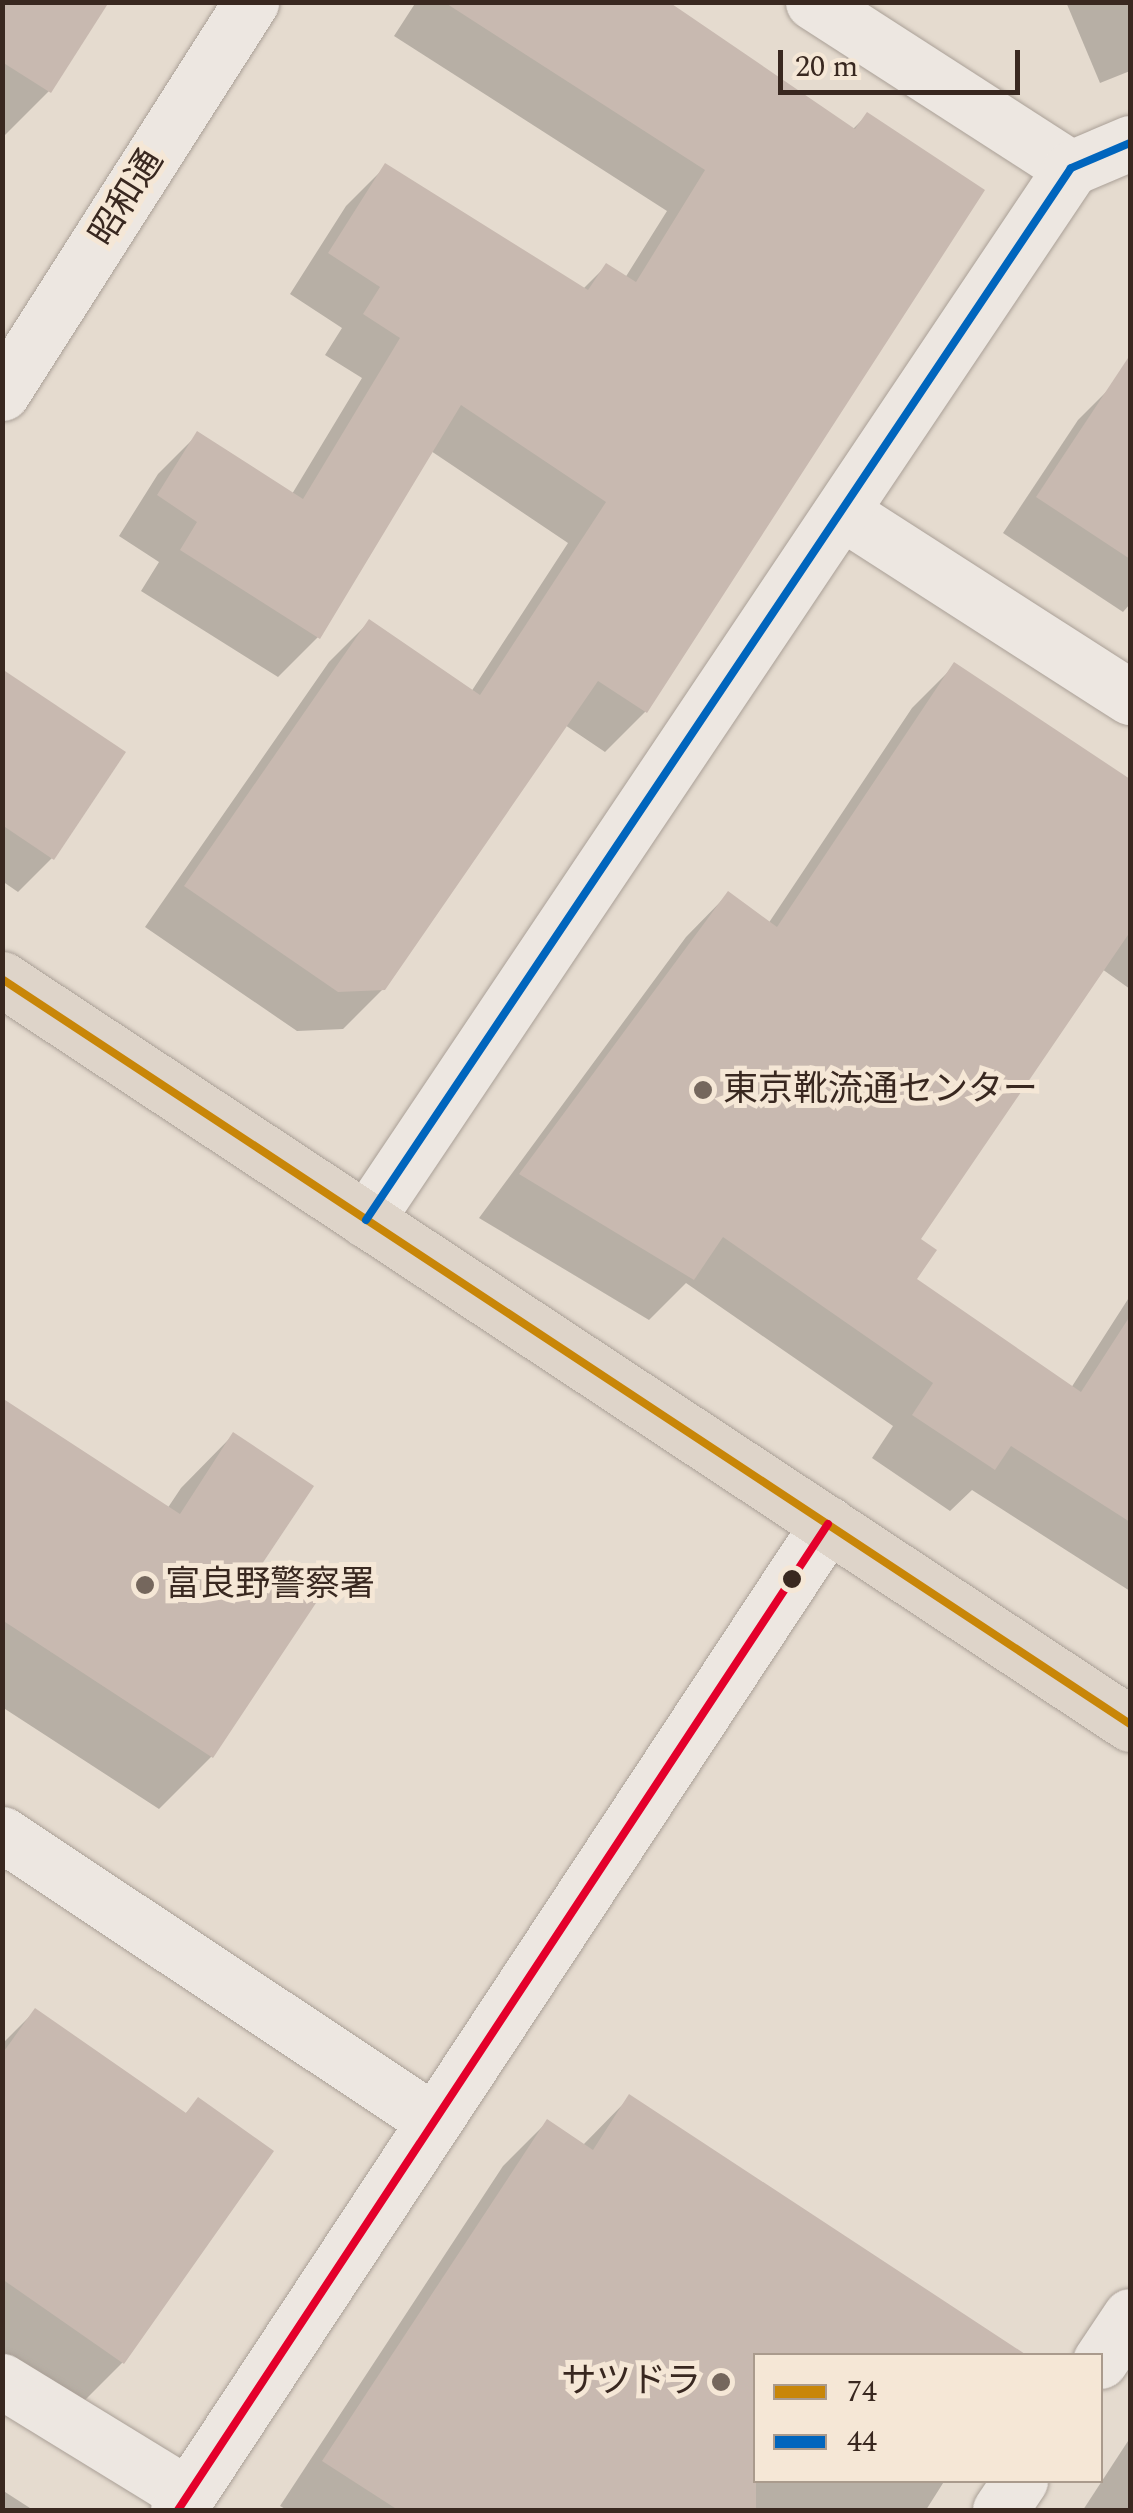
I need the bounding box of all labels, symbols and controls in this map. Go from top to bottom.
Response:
scale bar [783,30,1026,92]
text: 20 m [795,44,858,90]
street label: 昭和通 [81,142,173,254]
place label: 東京靴流通センター [723,1069,1038,1111]
marker: 東京靴流通センター [692,1079,714,1101]
place label: 富良野警察署 [165,1564,375,1606]
unlabelled marker [782,1569,802,1589]
marker: 富良野警察署 [134,1574,156,1596]
legend [753,2353,1103,2483]
place label: サツドラ [561,2361,701,2403]
text: 74 [847,2369,877,2415]
marker: サツドラ [710,2371,732,2393]
text: 44 [847,2419,877,2465]

